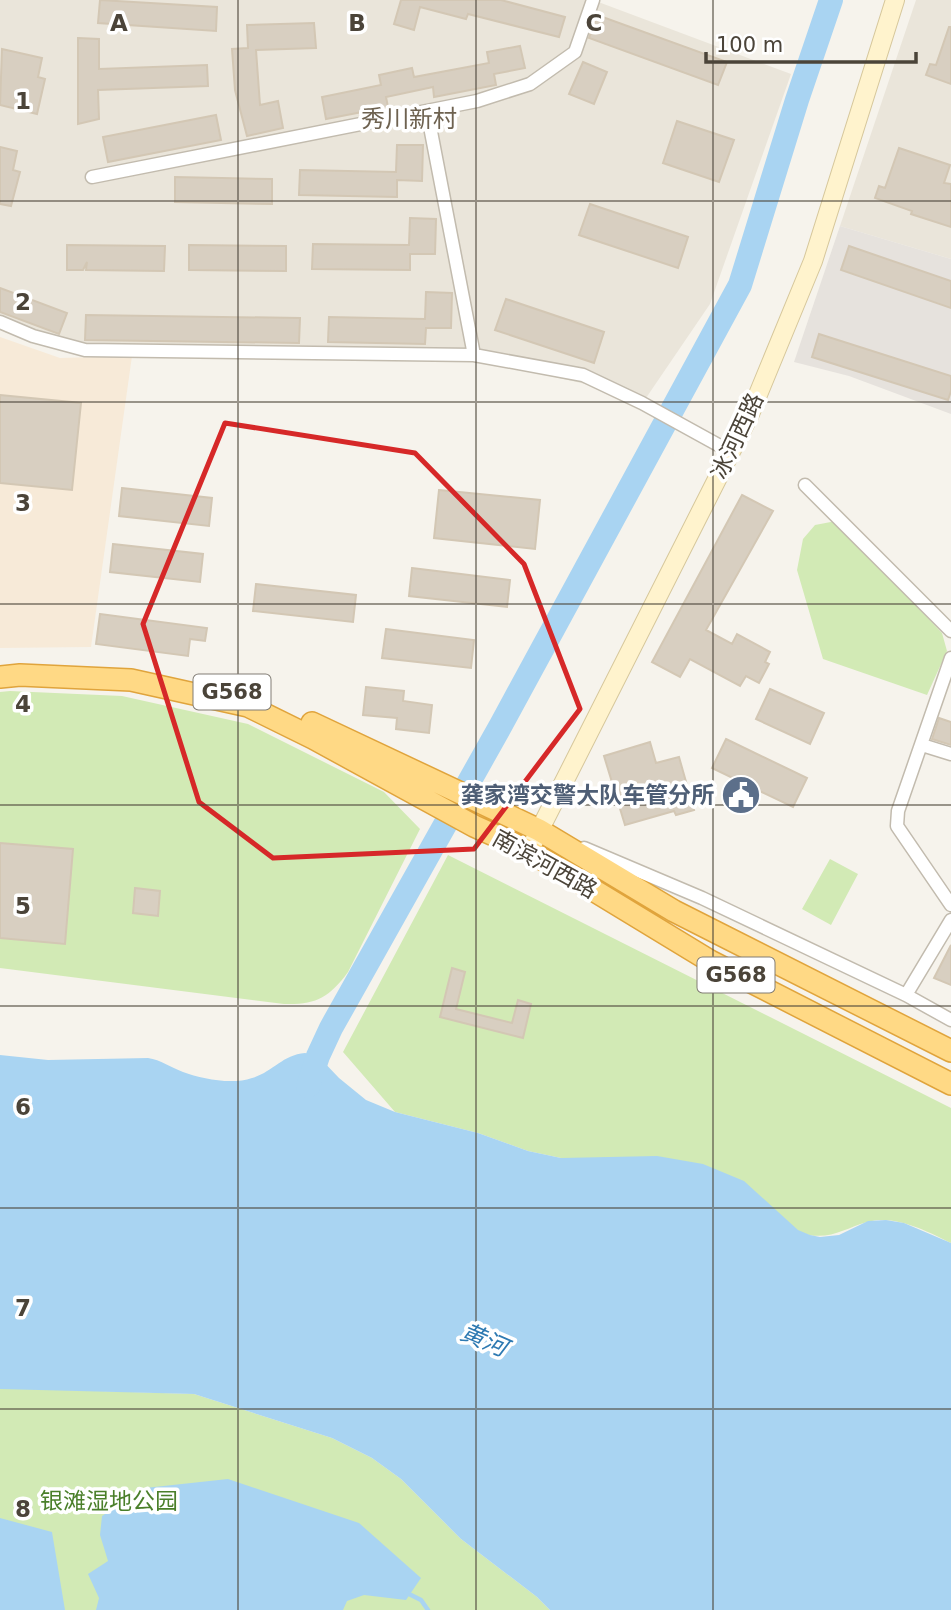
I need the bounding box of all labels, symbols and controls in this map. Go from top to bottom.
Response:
text: A [110,10,128,36]
text: B [348,10,366,36]
text: C [586,10,602,36]
scale bar [706,21,916,65]
text: 100 m [716,33,783,57]
text: 1 [15,88,31,114]
district label: 秀川新村 [361,105,457,133]
text: 2 [15,289,31,315]
street label: 冰河西路 [706,389,768,483]
text: 3 [15,490,31,516]
road number: G568 [194,674,270,710]
text: 4 [15,691,31,717]
public building icon: 龚家湾交警大队车管分所 [720,774,762,816]
place label: 龚家湾交警大队车管分所 [461,782,714,808]
street label: 南滨河西路 [488,825,602,903]
text: 5 [15,893,31,919]
road number: G568 [698,958,774,992]
text: 6 [15,1094,31,1120]
text: 7 [15,1295,31,1321]
water label: 黄河 [456,1318,515,1364]
park label: 银滩湿地公园 [40,1488,178,1514]
text: 8 [15,1496,31,1522]

